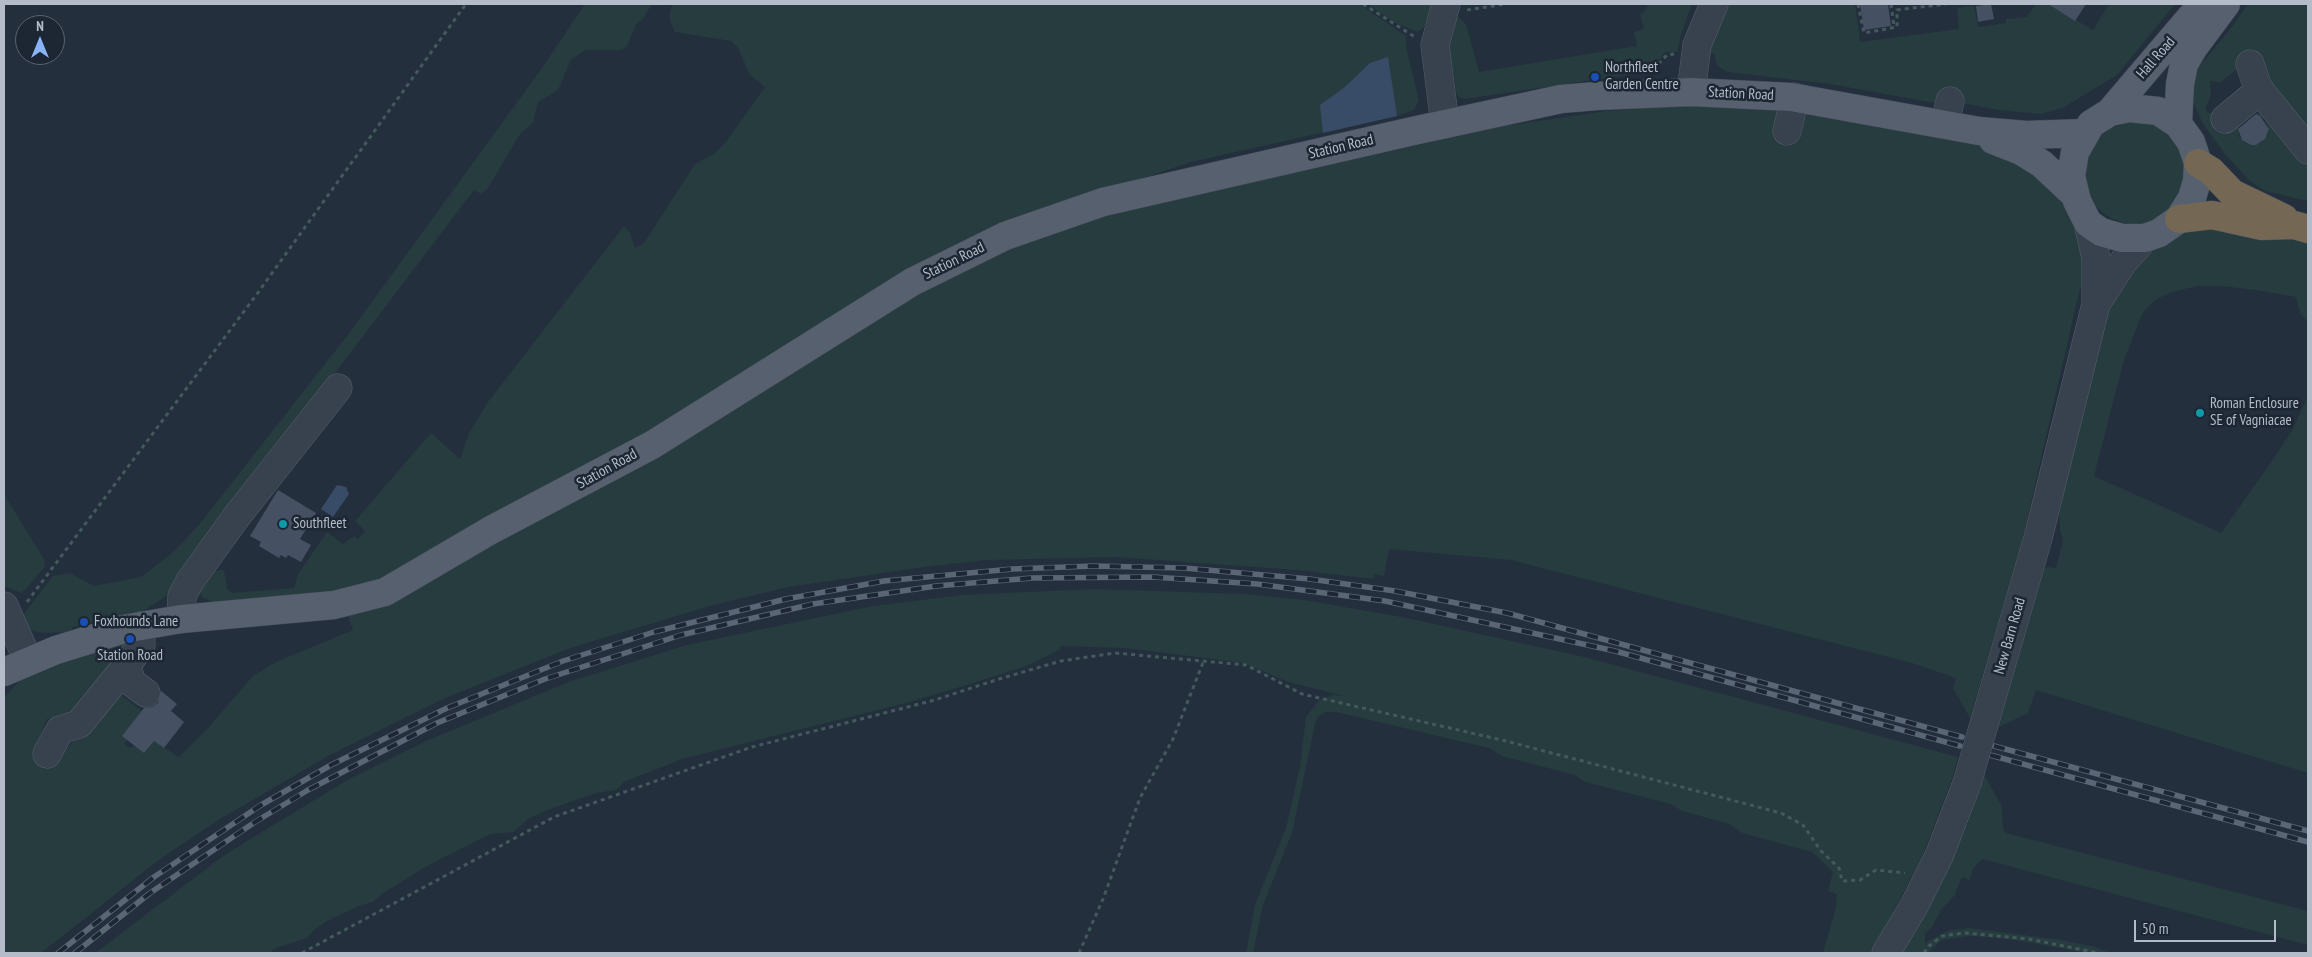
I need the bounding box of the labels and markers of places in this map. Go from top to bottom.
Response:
place label: Northfleet Garden Centre [1605,59,1679,94]
marker: Northfleet Garden Centre [1589,71,1601,83]
place label: Roman Enclosure SE of Vagniacae [2210,395,2299,430]
marker: Roman Enclosure SE of Vagniacae [2194,407,2206,419]
place label: Southfleet [293,515,347,533]
marker: Southfleet [277,518,289,530]
place label: Foxhounds Lane [94,613,178,631]
marker: Foxhounds Lane [78,616,90,628]
marker: Station Road [124,633,136,645]
place label: Station Road [97,647,163,665]

